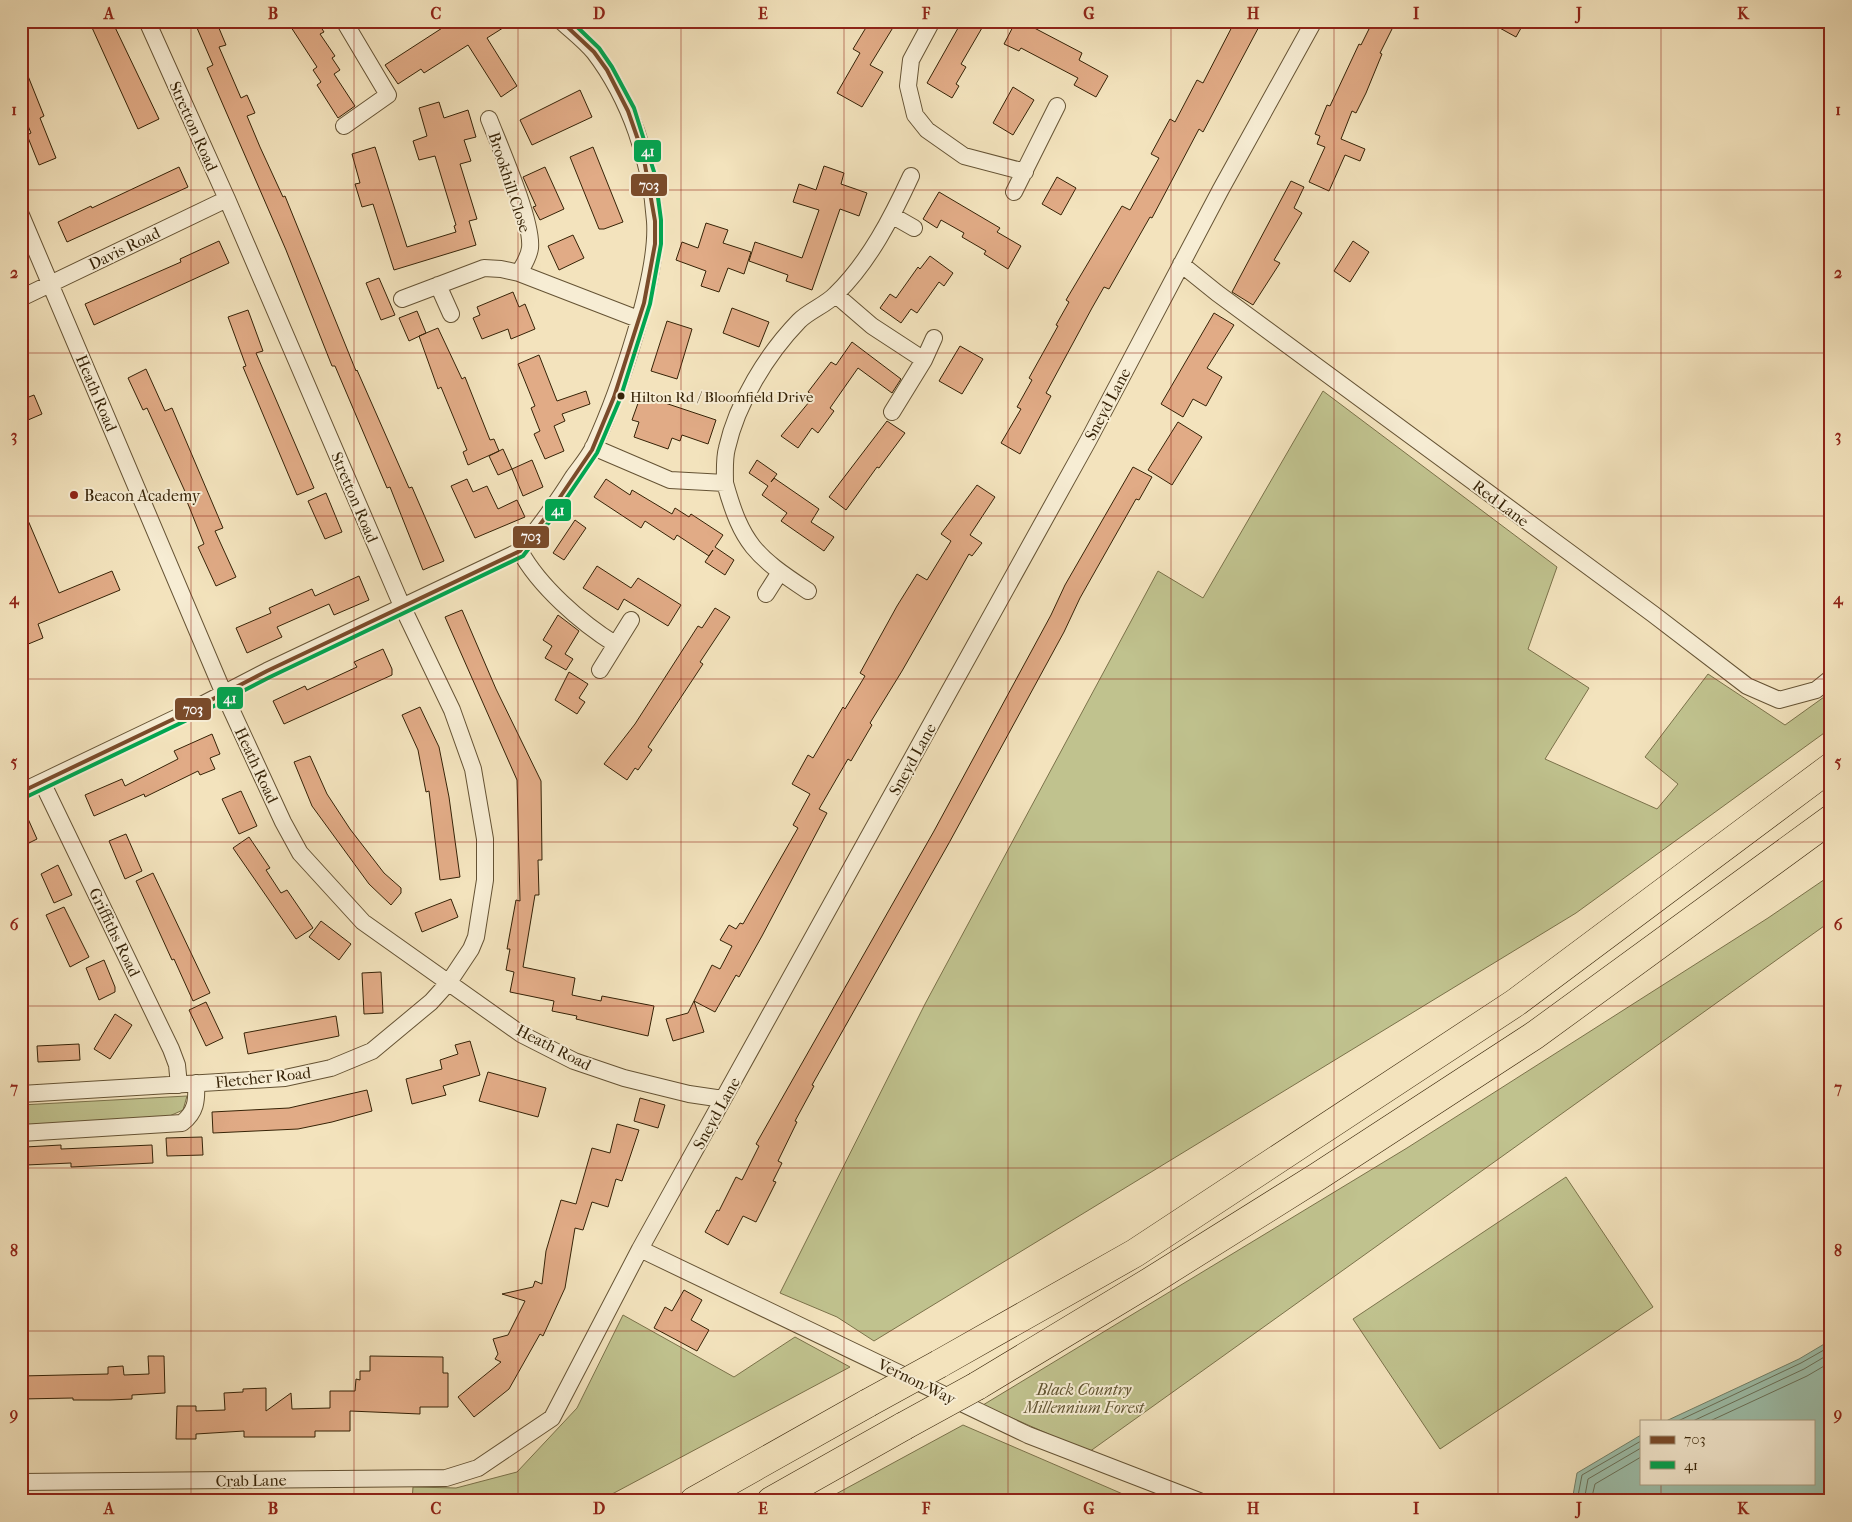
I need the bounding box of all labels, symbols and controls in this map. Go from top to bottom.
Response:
text: A [103,4,115,23]
text: B [268,4,278,23]
text: C [431,4,442,23]
text: D [593,4,605,23]
text: E [758,4,768,23]
text: F [921,4,931,23]
text: G [1083,4,1095,23]
text: H [1247,4,1260,23]
text: I [1413,4,1420,23]
text: J [1574,4,1582,24]
text: K [1737,4,1750,23]
street label: Stretton Road [165,78,222,174]
text: 1 [11,100,17,119]
text: 1 [1835,100,1841,119]
street label: Brookhill Close [484,130,535,235]
line badge: 41 [633,139,662,163]
text: 41 [640,143,655,160]
line badge: 703 [630,173,668,197]
text: 703 [638,177,659,194]
street label: Davis Road [85,223,163,274]
text: 2 [10,263,18,282]
text: 2 [1834,263,1842,282]
street label: Heath Road [72,352,121,435]
street label: Sneyd Lane [1080,365,1135,444]
place label: Hilton Rd / Bloomfield Drive [630,388,814,406]
marker: Hilton Rd / Bloomfield Drive [616,391,626,401]
text: 3 [11,426,17,446]
text: 3 [1835,426,1841,446]
street label: Stretton Road [327,449,382,546]
street label: Red Lane [1469,476,1533,531]
place label: Beacon Academy [84,486,201,505]
marker: Beacon Academy [68,489,80,501]
line badge: 41 [544,498,572,522]
text: 41 [550,502,565,519]
line badge: 703 [512,525,550,549]
text: 703 [520,528,541,545]
text: 4 [8,589,20,609]
text: 4 [1832,589,1844,609]
line badge: 41 [216,686,244,710]
text: 41 [222,690,237,707]
line badge: 703 [174,697,212,721]
text: 703 [182,701,203,718]
street label: Sneyd Lane [885,720,940,799]
street label: Heath Road [231,724,283,806]
text: 5 [11,752,18,771]
text: 5 [1835,752,1842,771]
street label: Griffiths Road [85,885,144,980]
text: 6 [10,915,19,934]
text: 6 [1834,915,1843,934]
street label: Heath Road [513,1020,595,1075]
street label: Fletcher Road [214,1063,312,1092]
street label: Sneyd Lane [689,1074,744,1153]
text: 7 [9,1078,18,1097]
text: 7 [1833,1078,1842,1097]
text: 8 [10,1241,18,1260]
text: 8 [1834,1241,1842,1260]
street label: Vernon Way [874,1354,959,1409]
park label: Black Country Millennium Forest [1023,1380,1145,1417]
text: 9 [9,1404,18,1424]
text: 9 [1833,1404,1842,1424]
legend [1640,1420,1814,1484]
text: 703 [1684,1430,1706,1448]
text: 41 [1684,1456,1698,1474]
street label: Crab Lane [215,1470,287,1491]
text: A [103,1499,115,1518]
text: B [268,1499,278,1518]
text: C [431,1499,442,1518]
text: D [593,1499,605,1518]
text: E [758,1499,768,1518]
text: F [921,1499,931,1518]
text: G [1083,1499,1095,1518]
text: H [1247,1499,1260,1518]
text: I [1413,1499,1420,1518]
text: J [1574,1499,1582,1519]
text: K [1737,1499,1750,1518]

